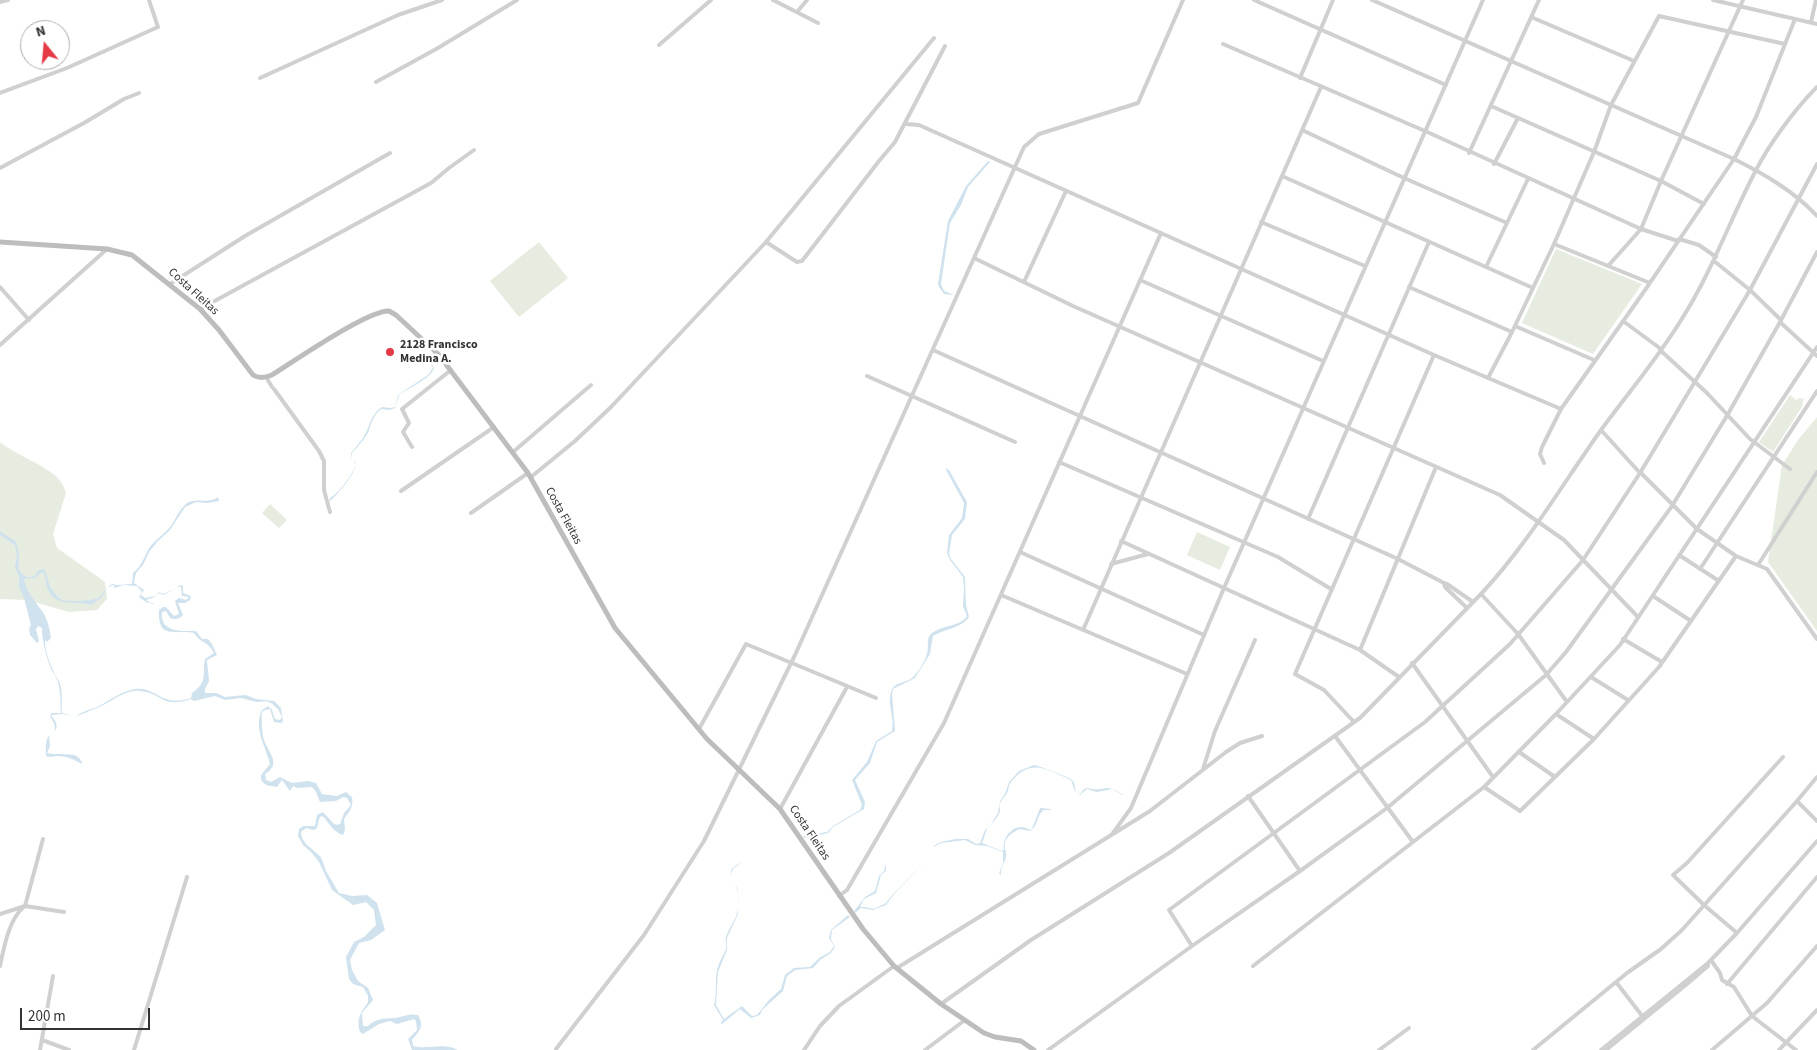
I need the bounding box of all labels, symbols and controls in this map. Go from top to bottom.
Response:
north arrow [20,20,70,70]
text: N [34,21,48,43]
street label: Costa Fleitas [165,266,221,318]
place label: 2128 Francisco Medina A. [400,338,478,366]
marker: 2128 Francisco Medina A. [384,346,396,358]
street label: Costa Fleitas [541,485,585,547]
street label: Costa Fleitas [785,803,833,863]
scale bar [22,998,152,1030]
text: 200 m [28,1006,66,1027]

